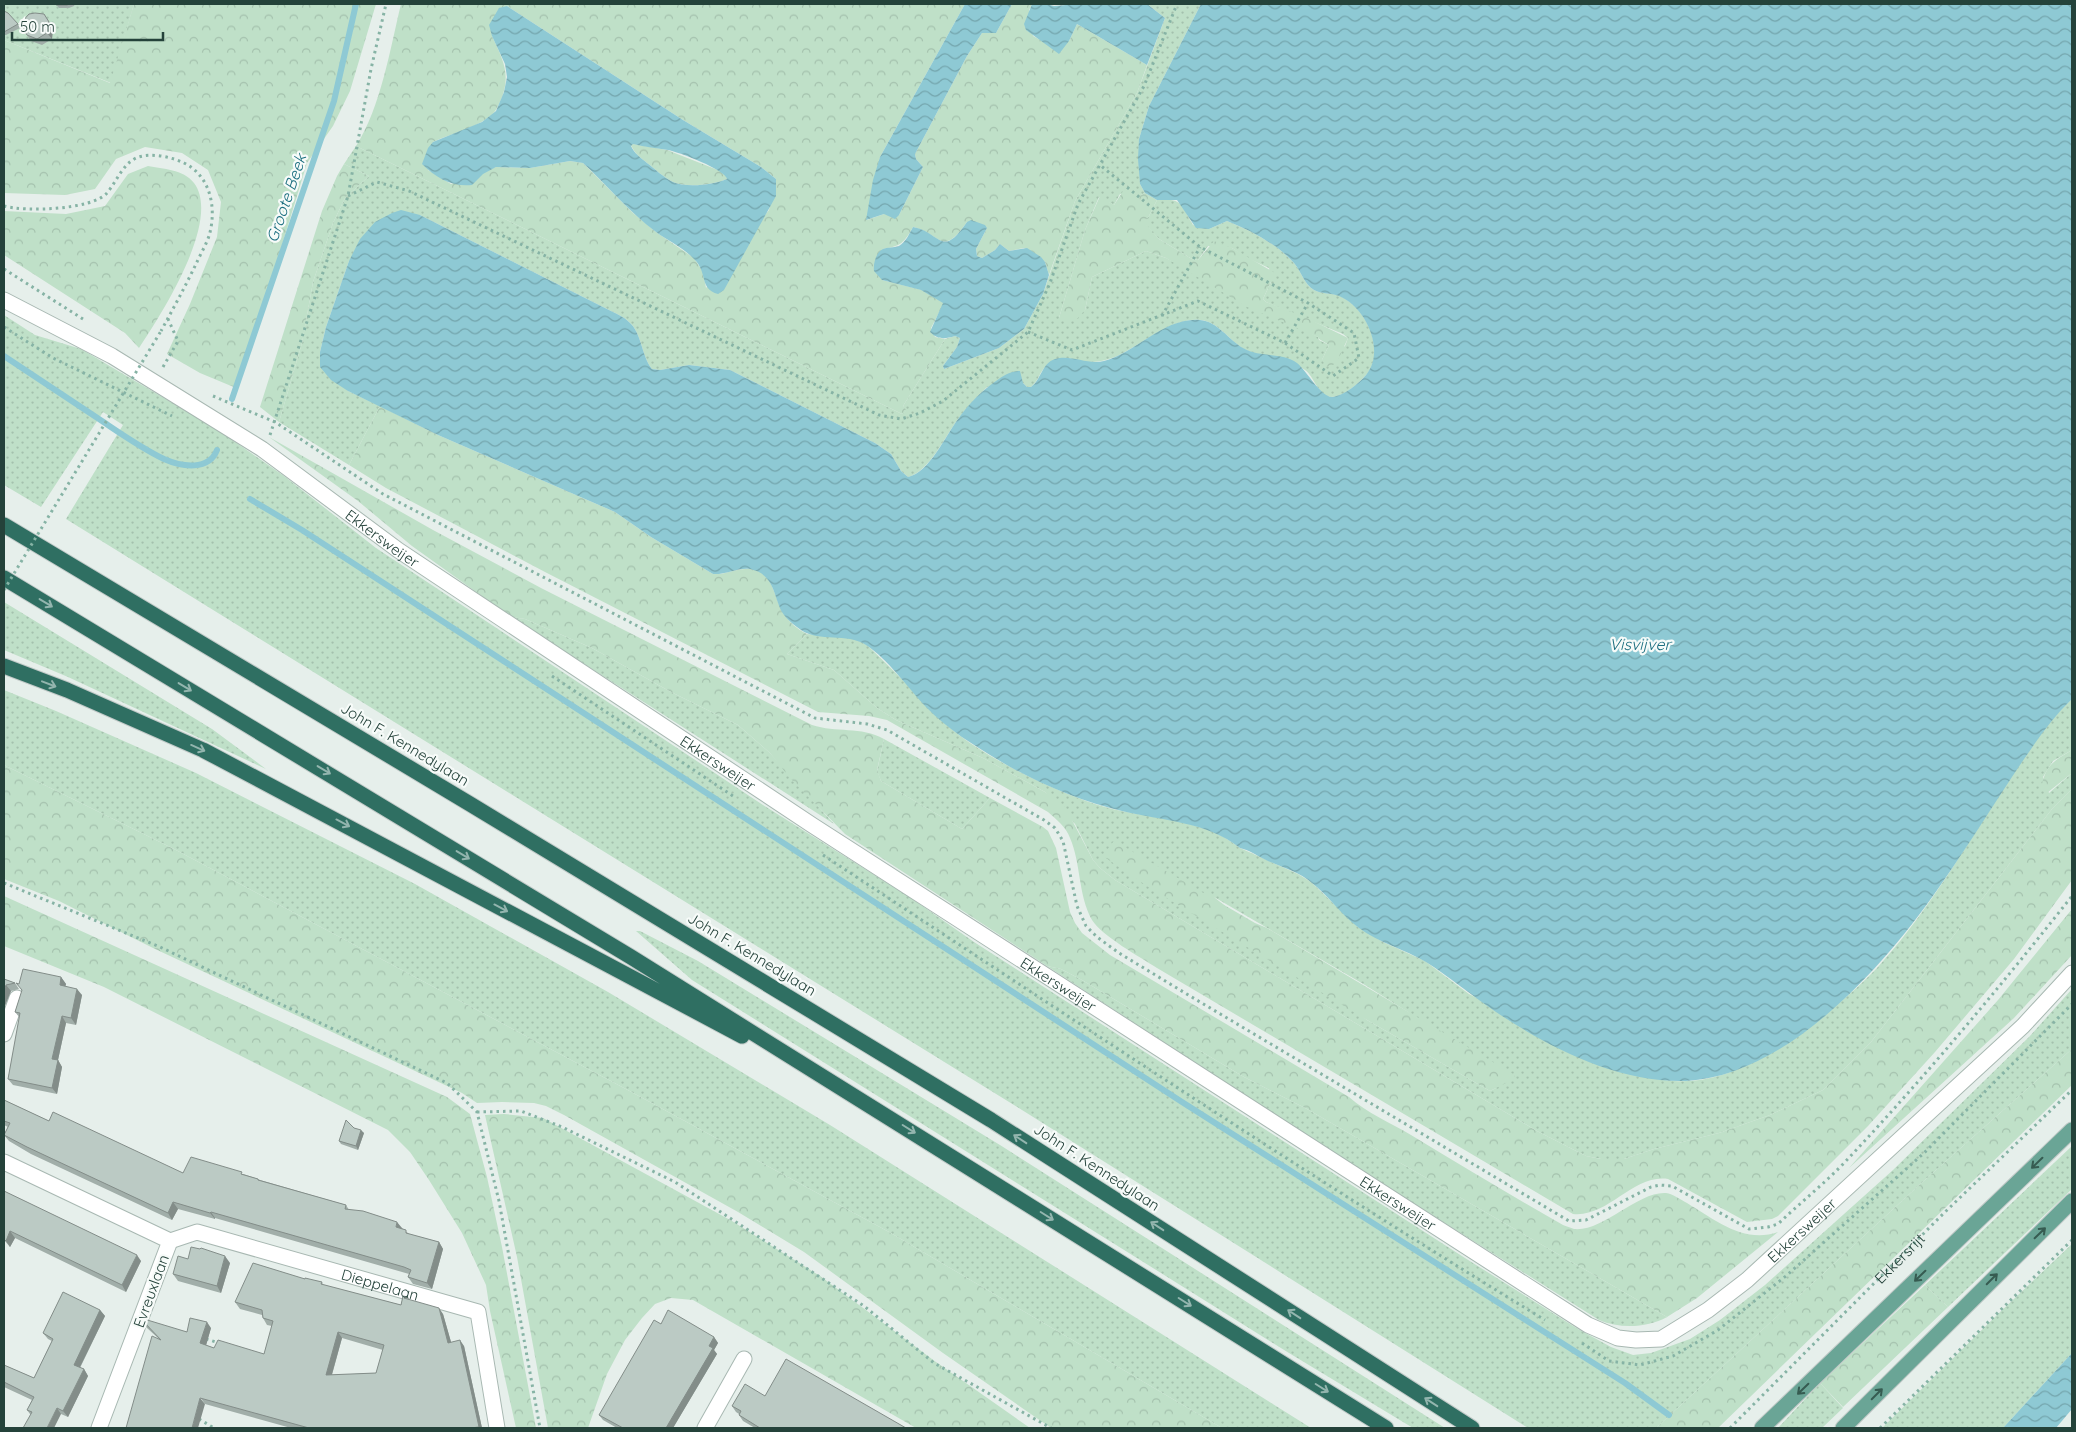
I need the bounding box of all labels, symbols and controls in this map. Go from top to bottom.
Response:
scale bar [12,10,164,42]
text: 50 m [20,17,55,36]
water label: Groote Beek [262,150,311,245]
street label: Ekkersweijer [342,505,423,571]
one-way arrow [38,599,52,609]
water label: Visvijver [1609,634,1673,654]
one-way arrow [42,680,57,689]
one-way arrow [177,682,191,692]
street label: John F. Kennedylaan [337,698,473,790]
street label: Ekkersweijer [677,731,760,795]
one-way arrow [191,744,206,754]
one-way arrow [317,766,331,776]
one-way arrow [335,818,350,828]
one-way arrow [456,850,470,860]
one-way arrow [494,903,509,913]
street label: John F. Kennedylaan [684,908,820,1000]
street label: Ekkersweijer [1017,952,1100,1016]
street label: John F. Kennedylaan [1030,1119,1164,1215]
one-way arrow [902,1125,916,1135]
one-way arrow [1014,1133,1028,1143]
one-way arrow [2031,1157,2043,1169]
street label: Ekkersweijer [1357,1171,1440,1234]
street label: Ekkersweijer [1763,1193,1840,1266]
one-way arrow [1040,1210,1054,1221]
one-way arrow [1150,1221,1164,1232]
one-way arrow [2033,1227,2045,1239]
street label: Ekkersrijt [1870,1229,1928,1287]
street label: Evreuxlaan [129,1252,173,1330]
street label: Dieppelaan [339,1264,421,1304]
one-way arrow [1914,1270,1926,1282]
one-way arrow [1986,1273,1998,1285]
one-way arrow [1177,1297,1191,1307]
one-way arrow [1287,1309,1301,1319]
one-way arrow [1797,1383,1809,1395]
one-way arrow [1315,1384,1329,1394]
one-way arrow [1871,1388,1884,1400]
one-way arrow [1424,1397,1438,1407]

